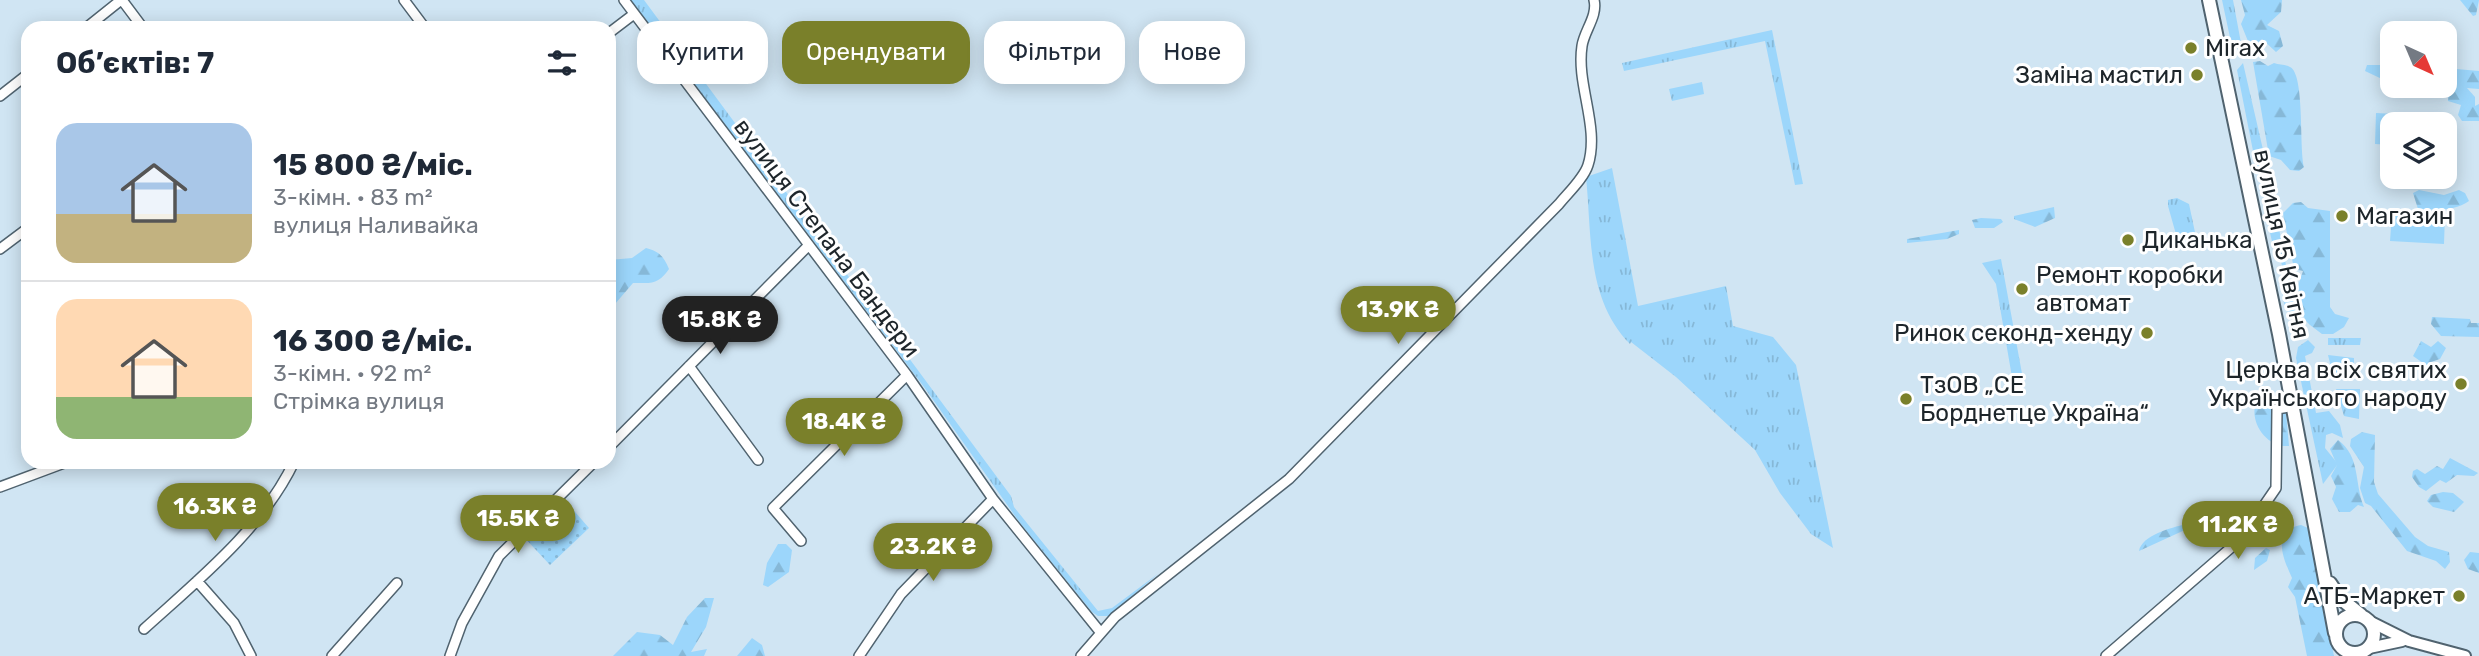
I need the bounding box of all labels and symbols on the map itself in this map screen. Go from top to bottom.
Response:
north arrow [2380,21,2457,98]
place label: Mirax [2205,34,2265,62]
marker: Mirax [2183,40,2199,56]
place label: Заміна мастил [2015,61,2183,89]
marker: Заміна мастил [2189,67,2205,83]
street label: вулиця Степана Бандери [728,113,926,363]
street label: вулиця 15 Квітня [2248,147,2316,341]
place label: Магазин [2356,202,2453,230]
marker: Магазин [2334,208,2350,224]
place label: Диканька [2142,226,2252,254]
marker: Диканька [2120,232,2136,248]
place label: Ремонт коробки автомат [2036,261,2223,317]
marker: Ремонт коробки автомат [2014,281,2030,297]
pin: 13.9K ₴ [1333,286,1463,346]
pin: 15.8K ₴ [655,296,785,356]
place label: Ринок секонд-хенду [1894,319,2133,347]
marker: Ринок секонд-хенду [2139,325,2155,341]
place label: Церква всіх святих Українського народу [2208,356,2447,412]
place label: ТзОВ „СЕ Борднетце Україна“ [1920,371,2149,427]
marker: Церква всіх святих Українського народу [2453,376,2469,392]
marker: ТзОВ „СЕ Борднетце Україна“ [1898,391,1914,407]
pin: 18.4K ₴ [779,398,909,458]
pin: 16.3K ₴ [150,484,280,543]
pin: 15.5K ₴ [453,496,583,555]
pin: 11.2K ₴ [2173,502,2303,561]
pin: 23.2K ₴ [868,524,998,583]
place label: АТБ-Маркет [2304,582,2445,610]
marker: АТБ-Маркет [2451,588,2467,604]

